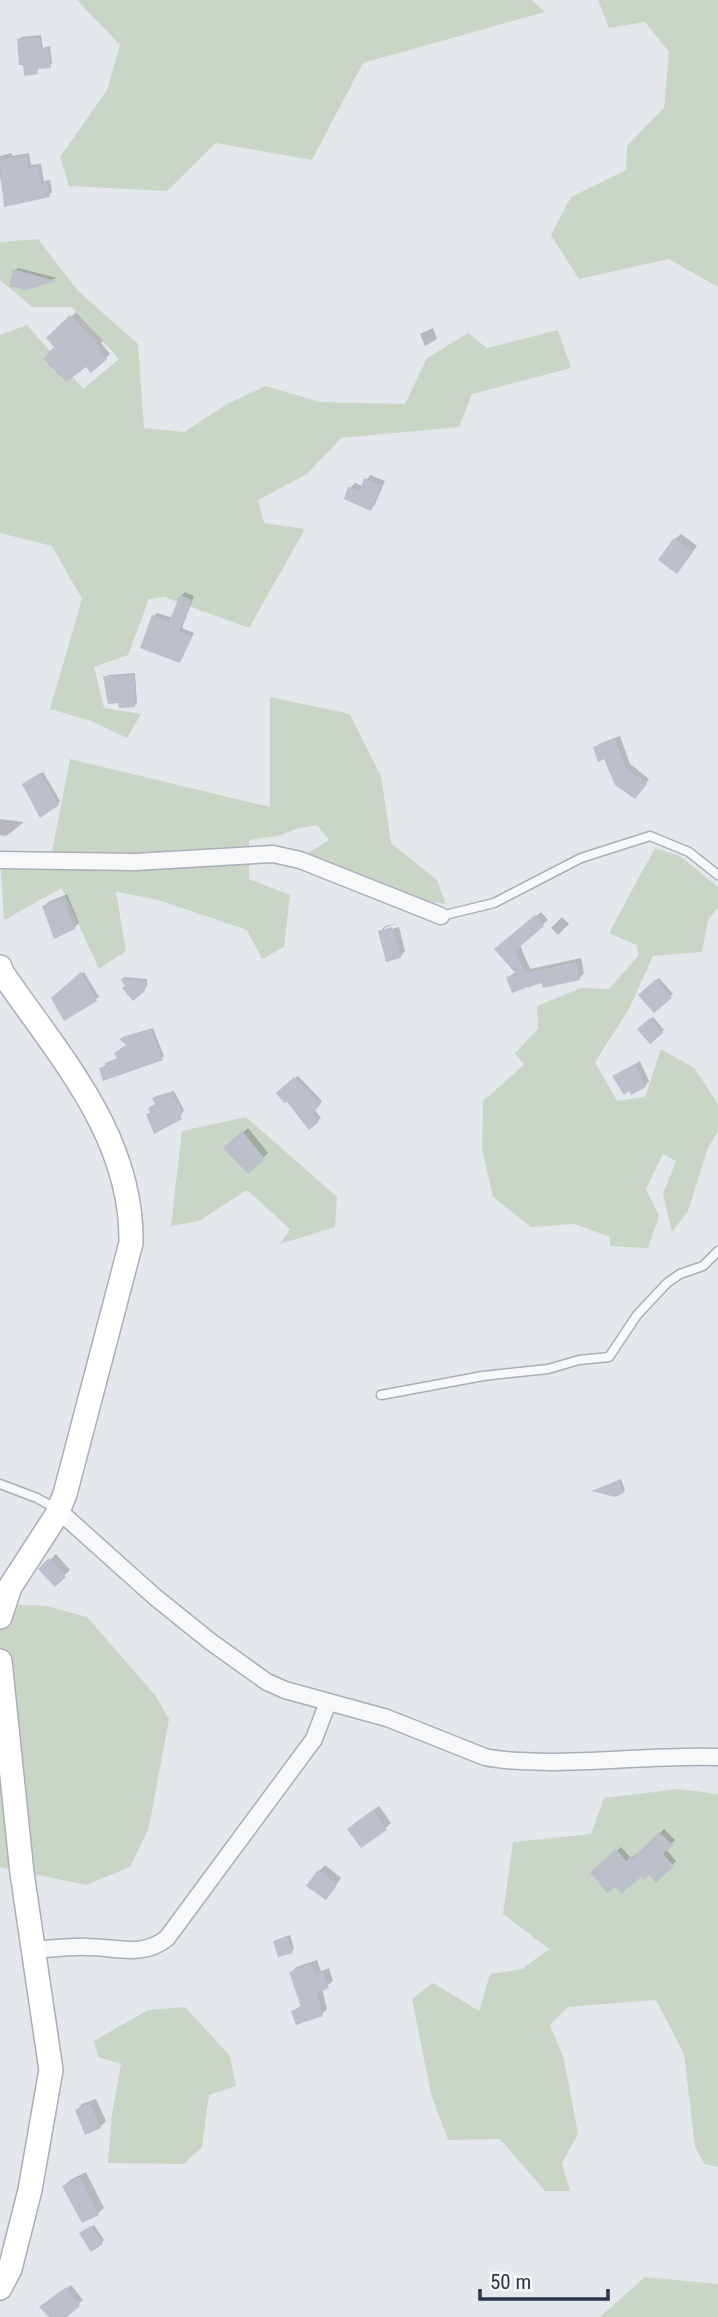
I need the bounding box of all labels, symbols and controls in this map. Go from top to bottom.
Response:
scale bar [480,2258,608,2302]
text: 50 m [490,2270,531,2294]

